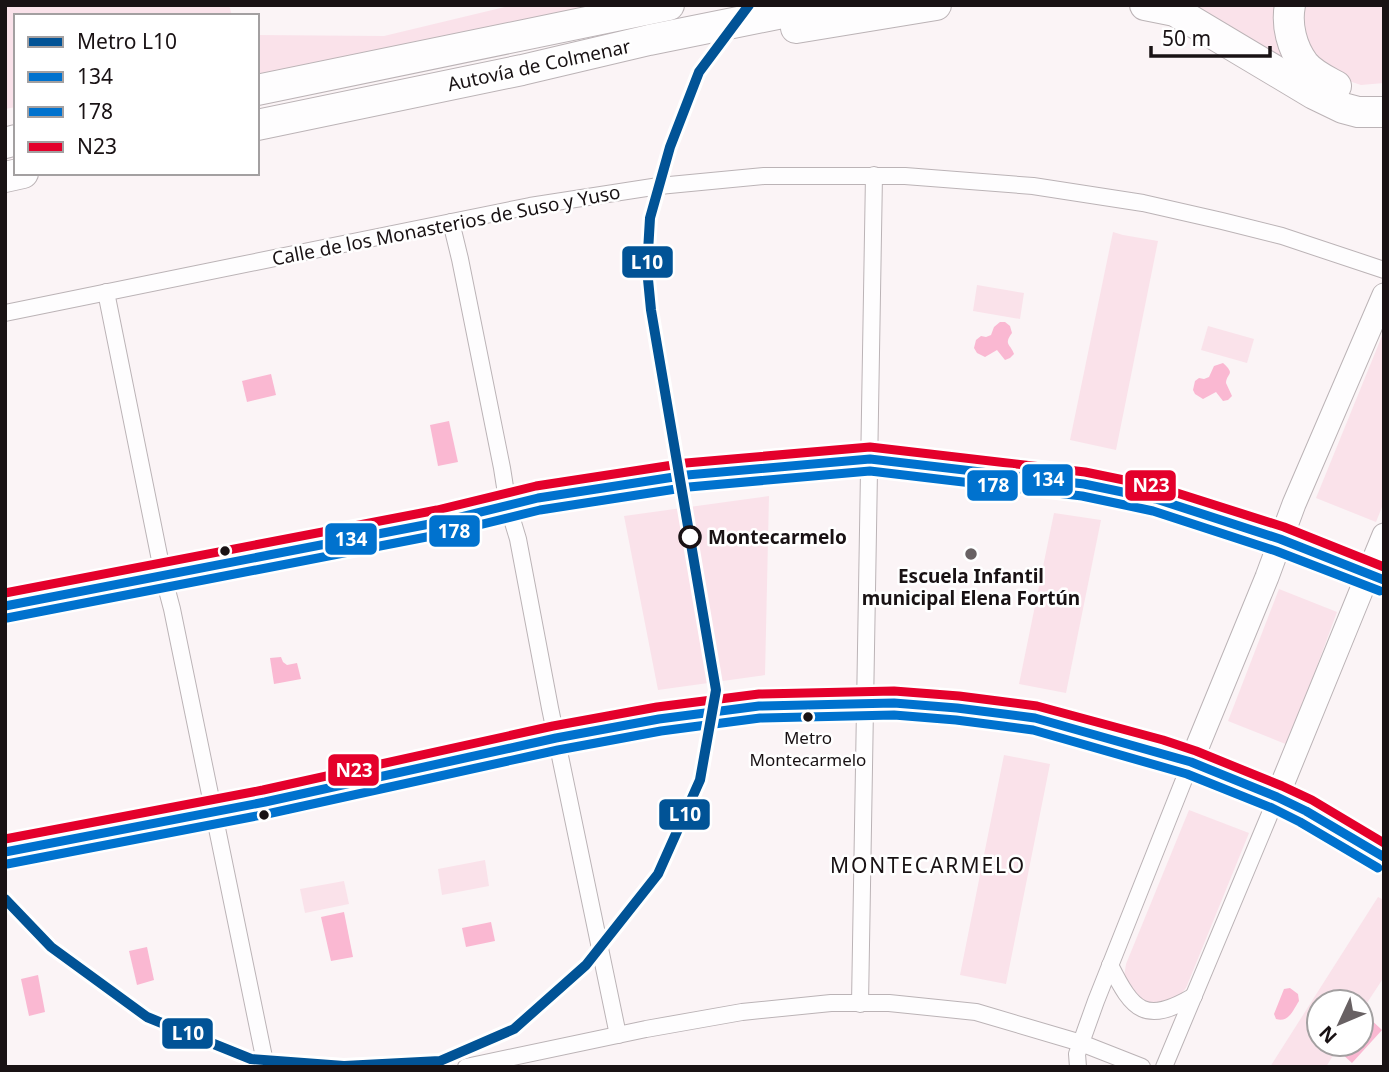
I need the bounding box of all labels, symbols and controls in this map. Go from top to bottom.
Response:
legend [14,14,259,175]
scale bar [1151,14,1270,58]
text: 50 m [1162,24,1211,52]
text: Metro L10 [77,27,177,55]
street label: Autovía de Colmenar [445,33,633,97]
text: 134 [77,62,113,90]
text: 178 [77,97,113,125]
text: N23 [77,132,117,160]
street label: Calle de los Monasterios de Suso y Yuso [270,178,622,272]
line badge: L10 [621,245,674,279]
text: L10 [631,249,663,275]
line badge: 134 [1021,463,1074,497]
text: 134 [1032,466,1064,492]
line badge: 178 [966,469,1019,502]
line badge: N23 [1124,469,1177,502]
text: 178 [977,472,1009,498]
text: N23 [1132,472,1170,498]
line badge: 178 [428,514,481,548]
text: 178 [438,518,470,544]
line badge: 134 [324,522,378,556]
place label: Montecarmelo [708,524,847,550]
text: 134 [335,526,367,552]
marker: Montecarmelo [679,526,701,548]
unlabelled marker [218,544,232,558]
marker: Escuela Infantil municipal Elena Fortún [963,546,979,562]
place label: Escuela Infantil municipal Elena Fortún [862,563,1080,611]
marker: Metro Montecarmelo [801,710,815,724]
place label: Metro Montecarmelo [750,726,866,771]
line badge: N23 [327,753,380,787]
text: N23 [335,757,373,783]
line badge: L10 [658,798,711,831]
text: L10 [669,801,701,827]
unlabelled marker [257,808,271,822]
district label: MONTECARMELO [830,851,1026,879]
north arrow [1305,988,1375,1058]
line badge: L10 [161,1017,214,1050]
text: L10 [172,1020,204,1046]
text: N [1313,1020,1342,1049]

